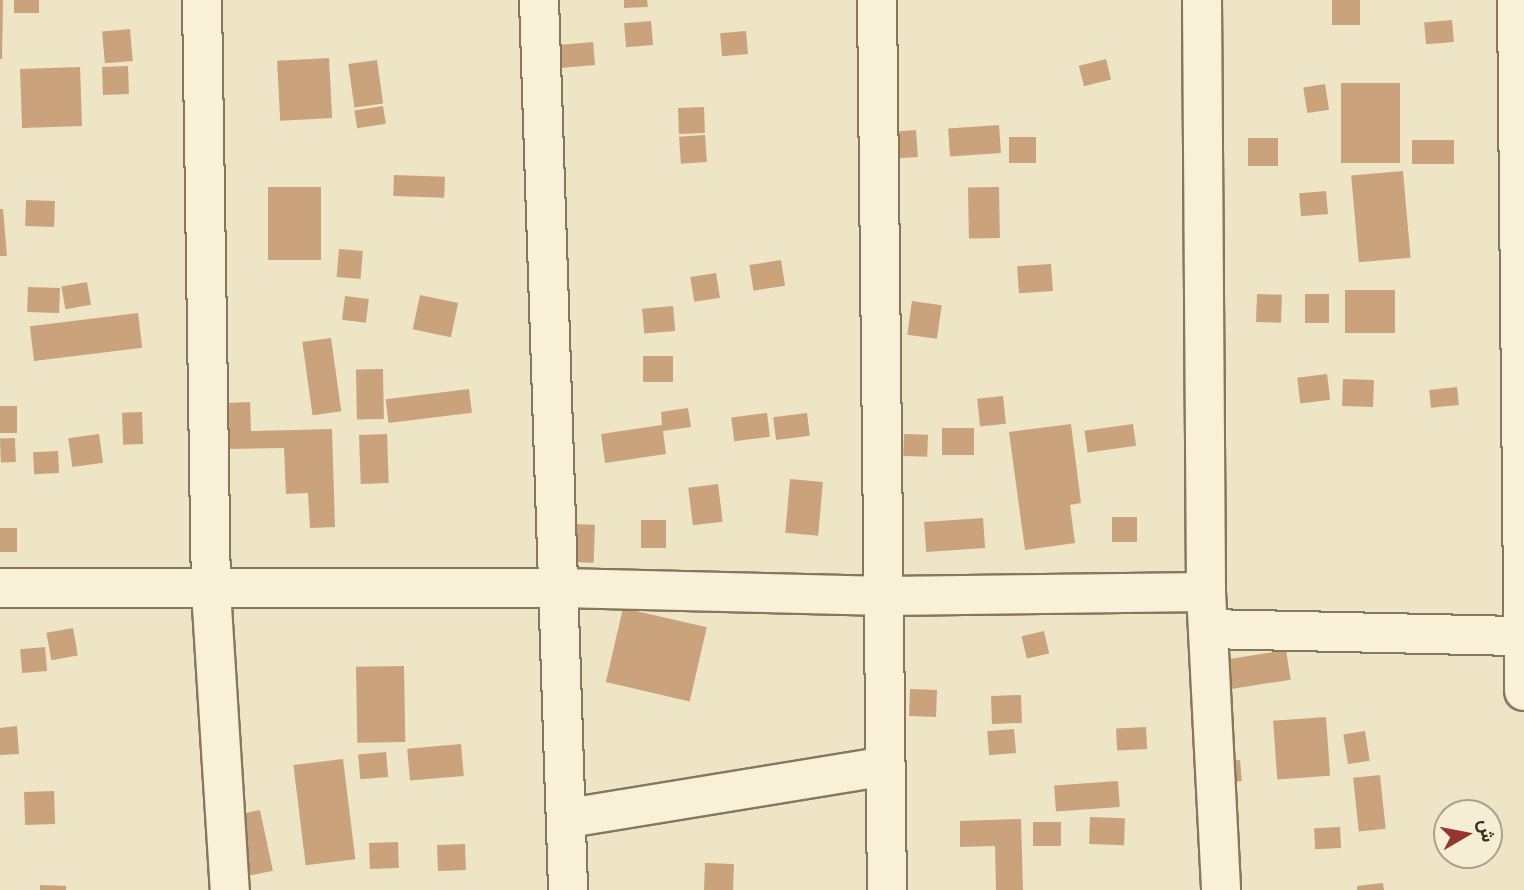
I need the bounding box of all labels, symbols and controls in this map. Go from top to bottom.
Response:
north arrow [1433,799,1503,869]
text: ش [1474,817,1501,844]

